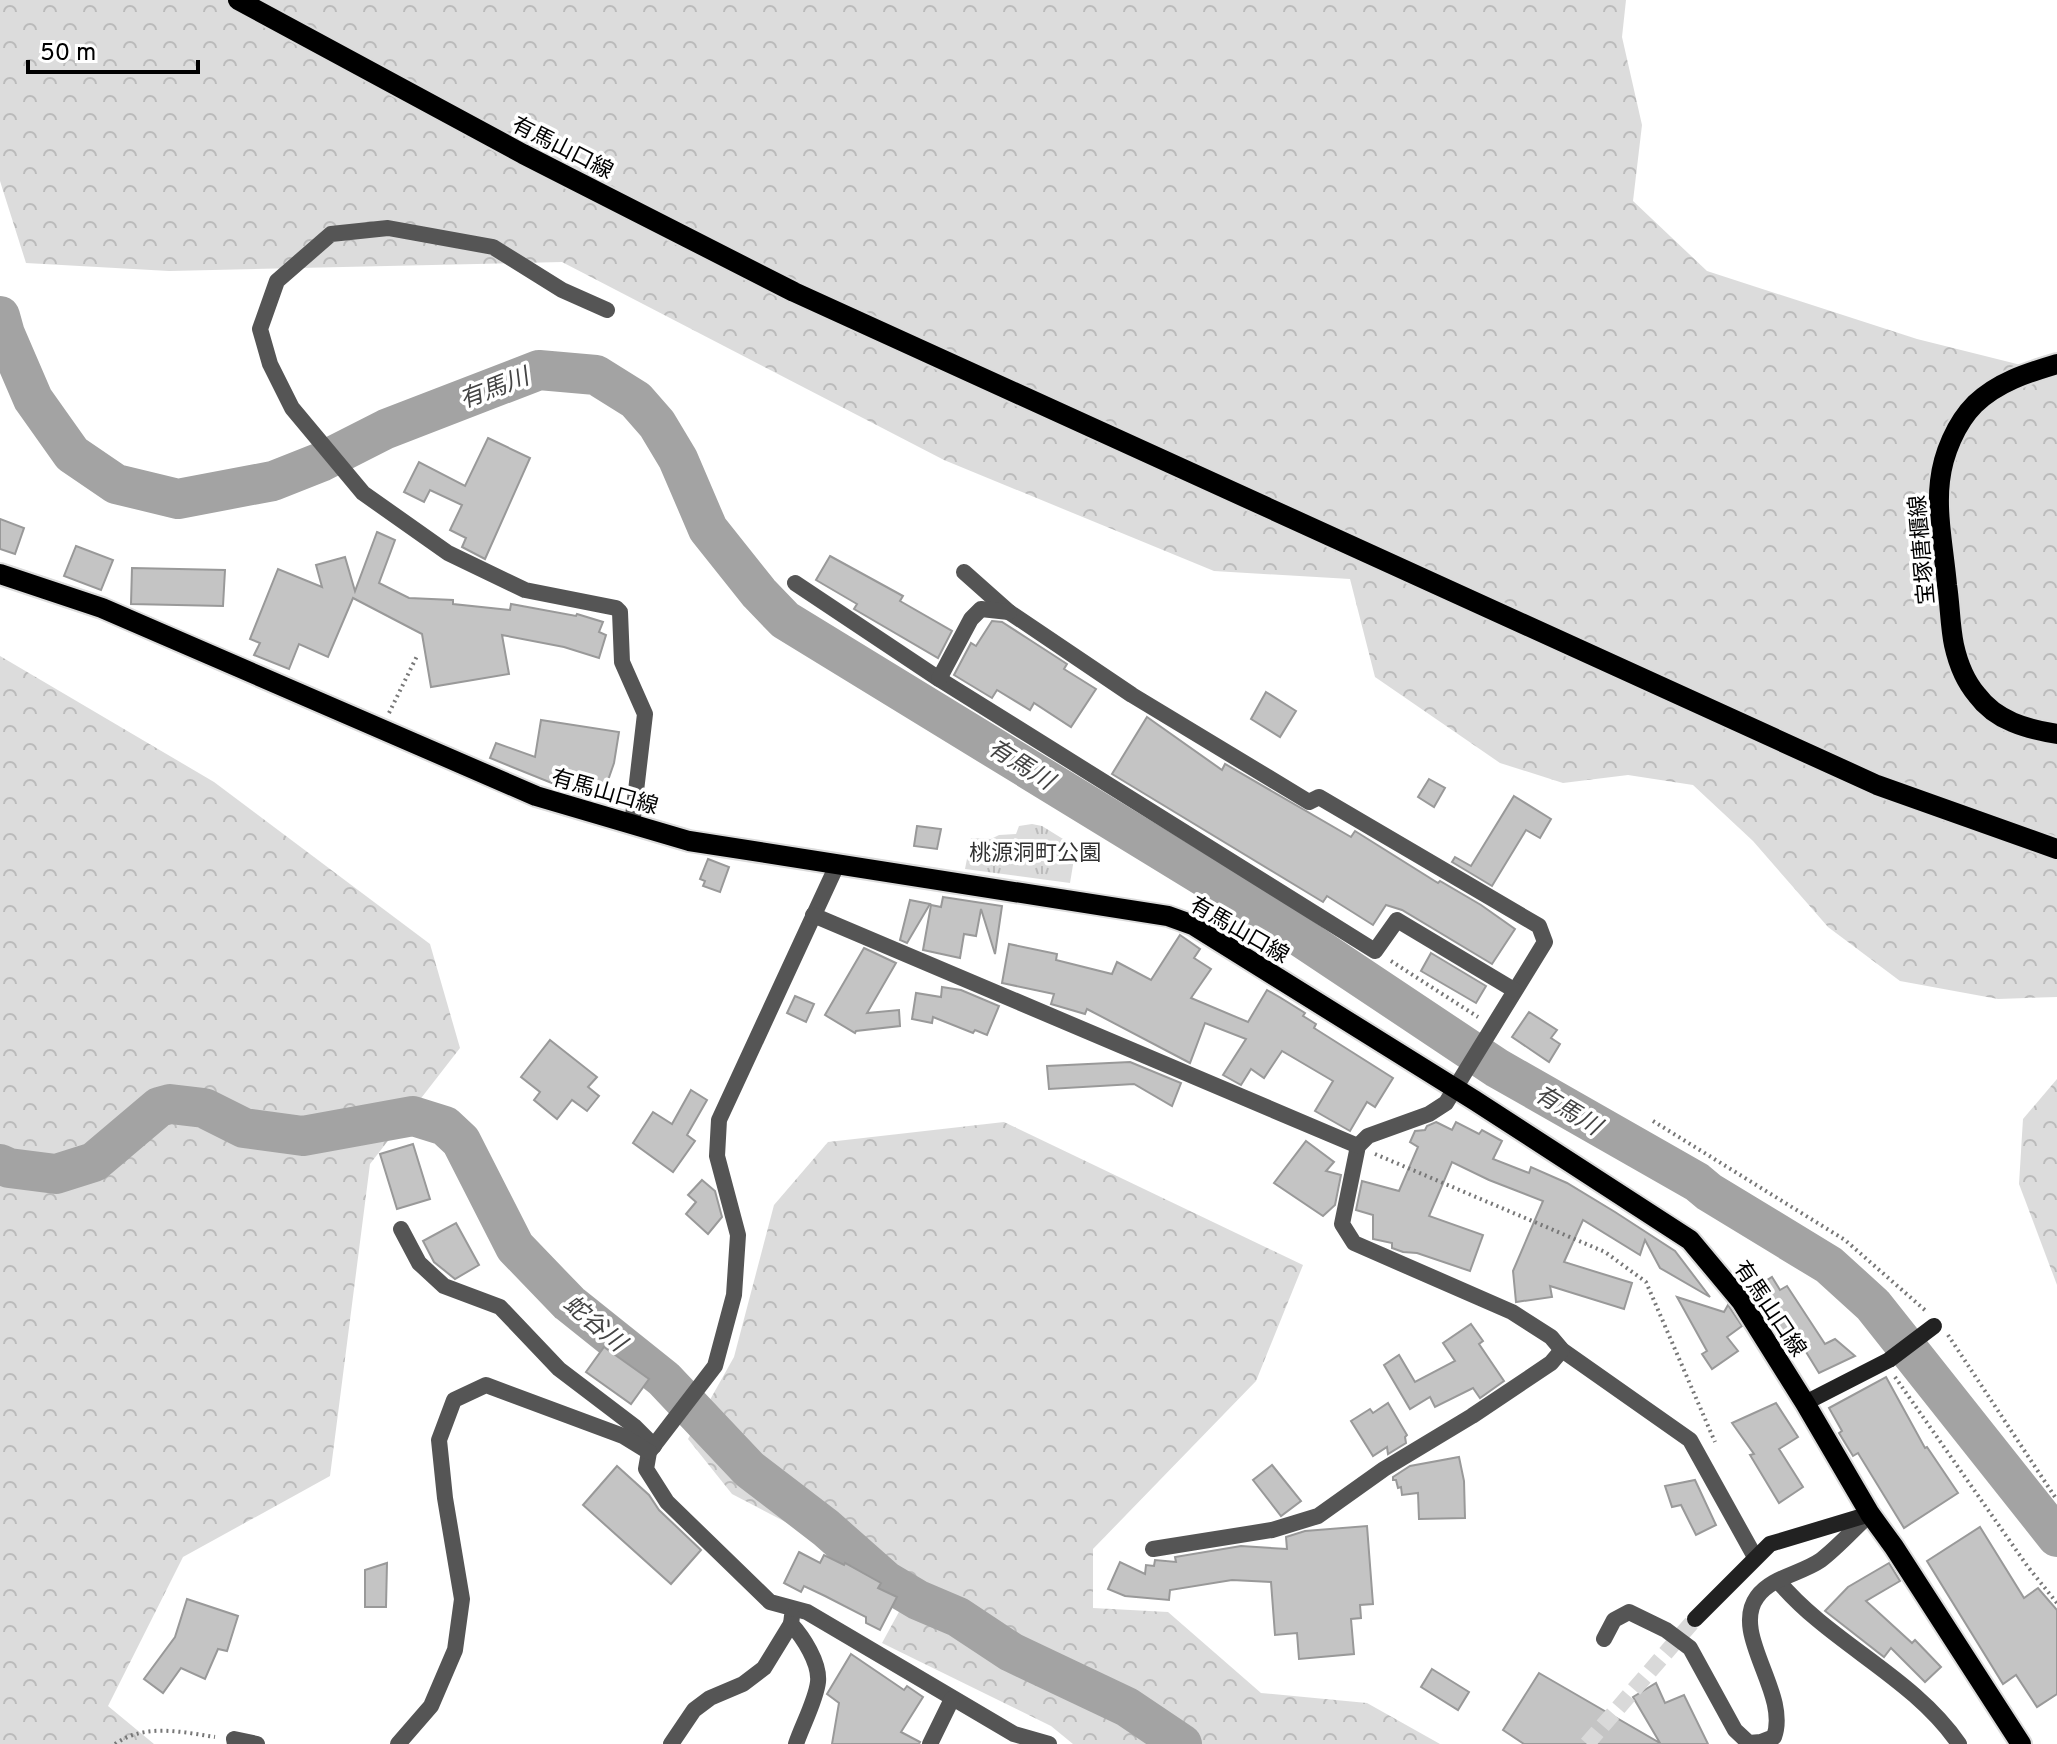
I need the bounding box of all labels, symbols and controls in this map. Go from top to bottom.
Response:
scale bar [28,24,198,74]
text: 50 m [40,39,96,69]
street label: 有馬山口線 [507,112,617,186]
water label: 有馬川 [456,362,537,417]
street label: 宝塚唐櫃線 [1905,494,1942,606]
water label: 有馬川 [981,734,1061,799]
street label: 有馬山口線 [548,765,661,822]
park label: 桃源洞町公園 [969,841,1101,868]
street label: 有馬山口線 [1184,892,1293,970]
water label: 有馬川 [1528,1080,1608,1145]
street label: 有馬山口線 [1727,1256,1811,1363]
water label: 蛇谷川 [556,1290,633,1361]

